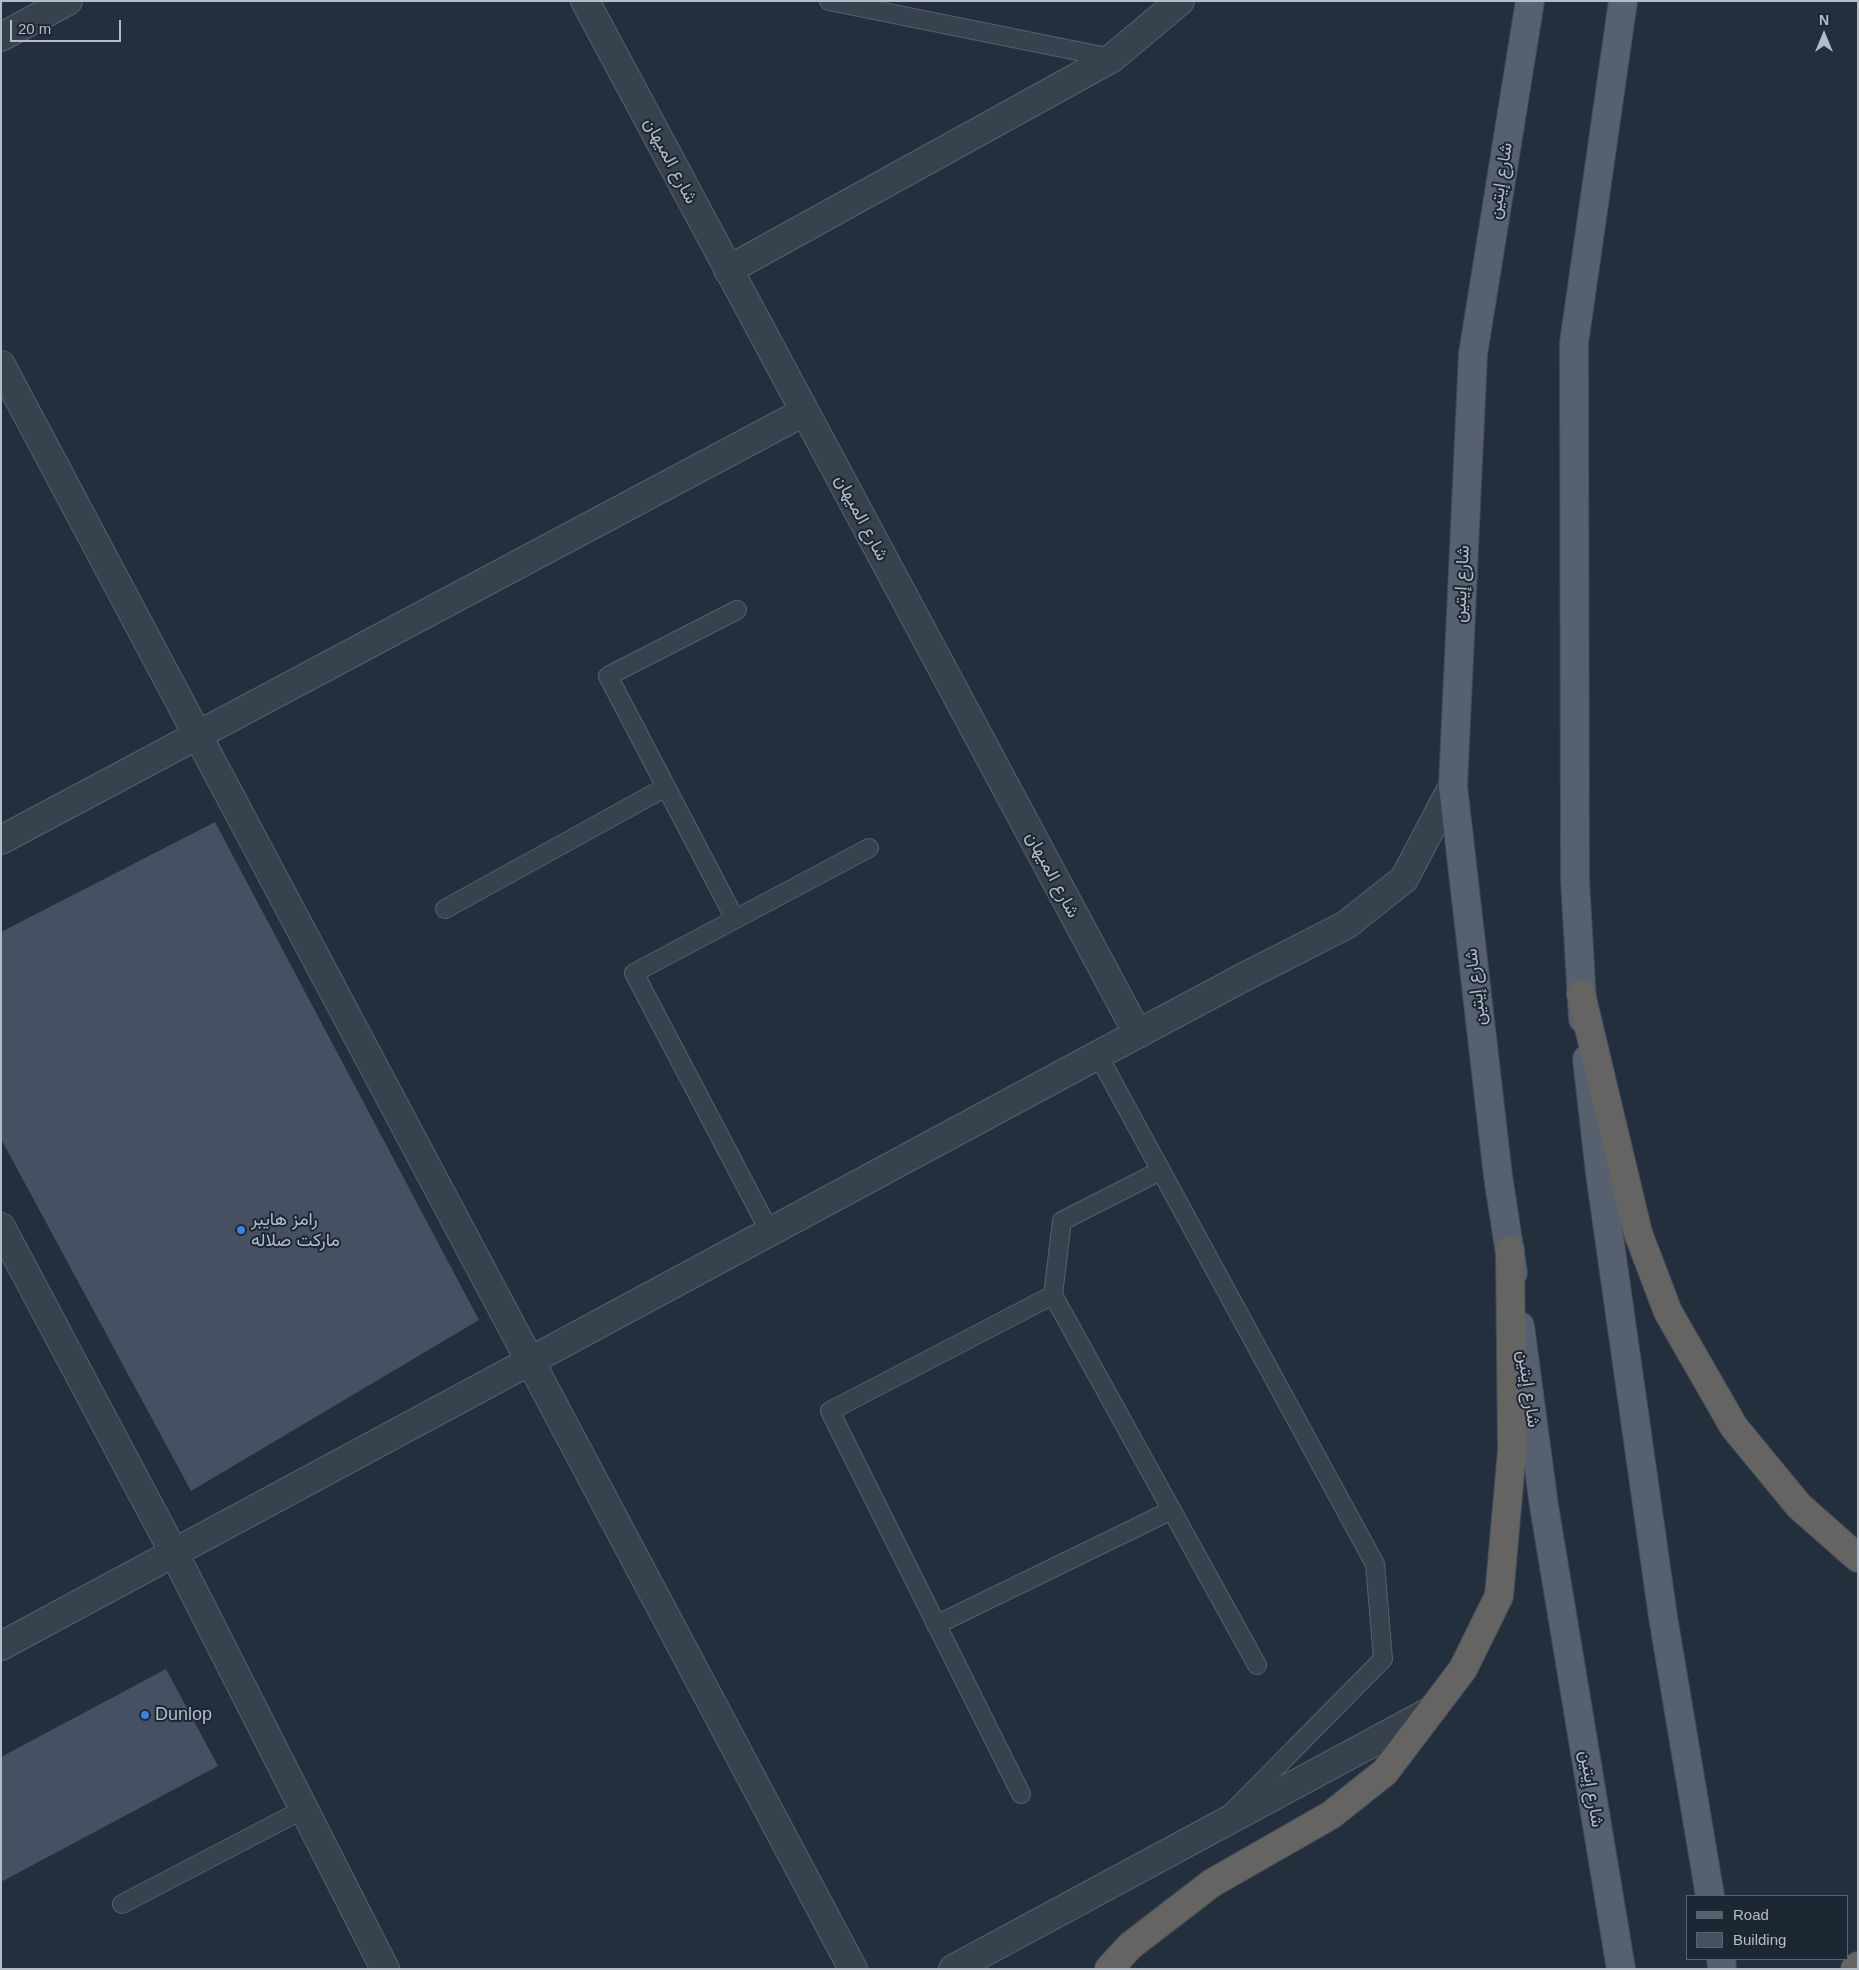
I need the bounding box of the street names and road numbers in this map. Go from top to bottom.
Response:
street label: شارع الميهان [638,114,702,208]
street label: شارع إيتين [1484,141,1518,221]
street label: شارع الميهان [829,471,893,565]
street label: شارع إيتين [1449,545,1475,623]
street label: شارع الميهان [1020,828,1084,922]
street label: شارع إيتين [1461,947,1491,1027]
street label: شارع إيتين [1512,1349,1544,1429]
street label: شارع إيتين [1574,1749,1608,1829]

